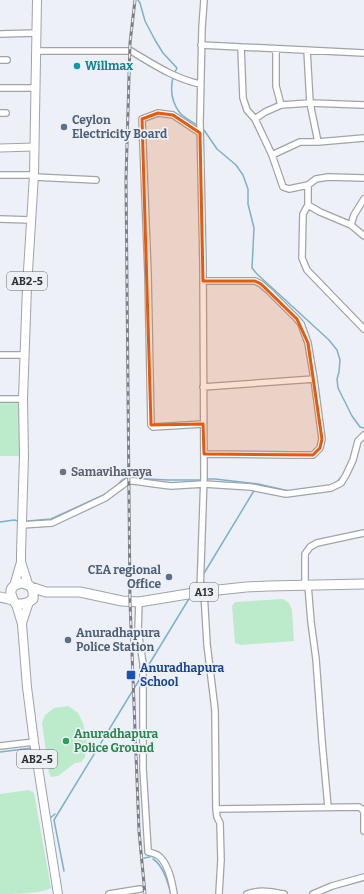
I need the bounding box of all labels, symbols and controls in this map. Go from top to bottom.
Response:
place label: Willmax [85,59,133,73]
marker: Willmax [72,61,82,71]
place label: Ceylon Electricity Board [72,113,168,141]
marker: Ceylon Electricity Board [59,122,69,132]
road number: AB2-5 [7,272,47,290]
place label: Samaviharaya [71,465,152,479]
marker: Samaviharaya [58,467,68,477]
place label: CEA regional Office [88,563,161,591]
marker: CEA regional Office [164,572,174,582]
road number: A13 [190,583,218,601]
place label: Anuradhapura Police Station [76,626,161,654]
marker: Anuradhapura Police Station [63,635,73,645]
place label: Anuradhapura School [140,661,225,689]
marker: Anuradhapura School [125,669,137,681]
place label: Anuradhapura Police Ground [74,727,159,755]
marker: Anuradhapura Police Ground [61,736,71,746]
road number: AB2-5 [17,750,57,768]

